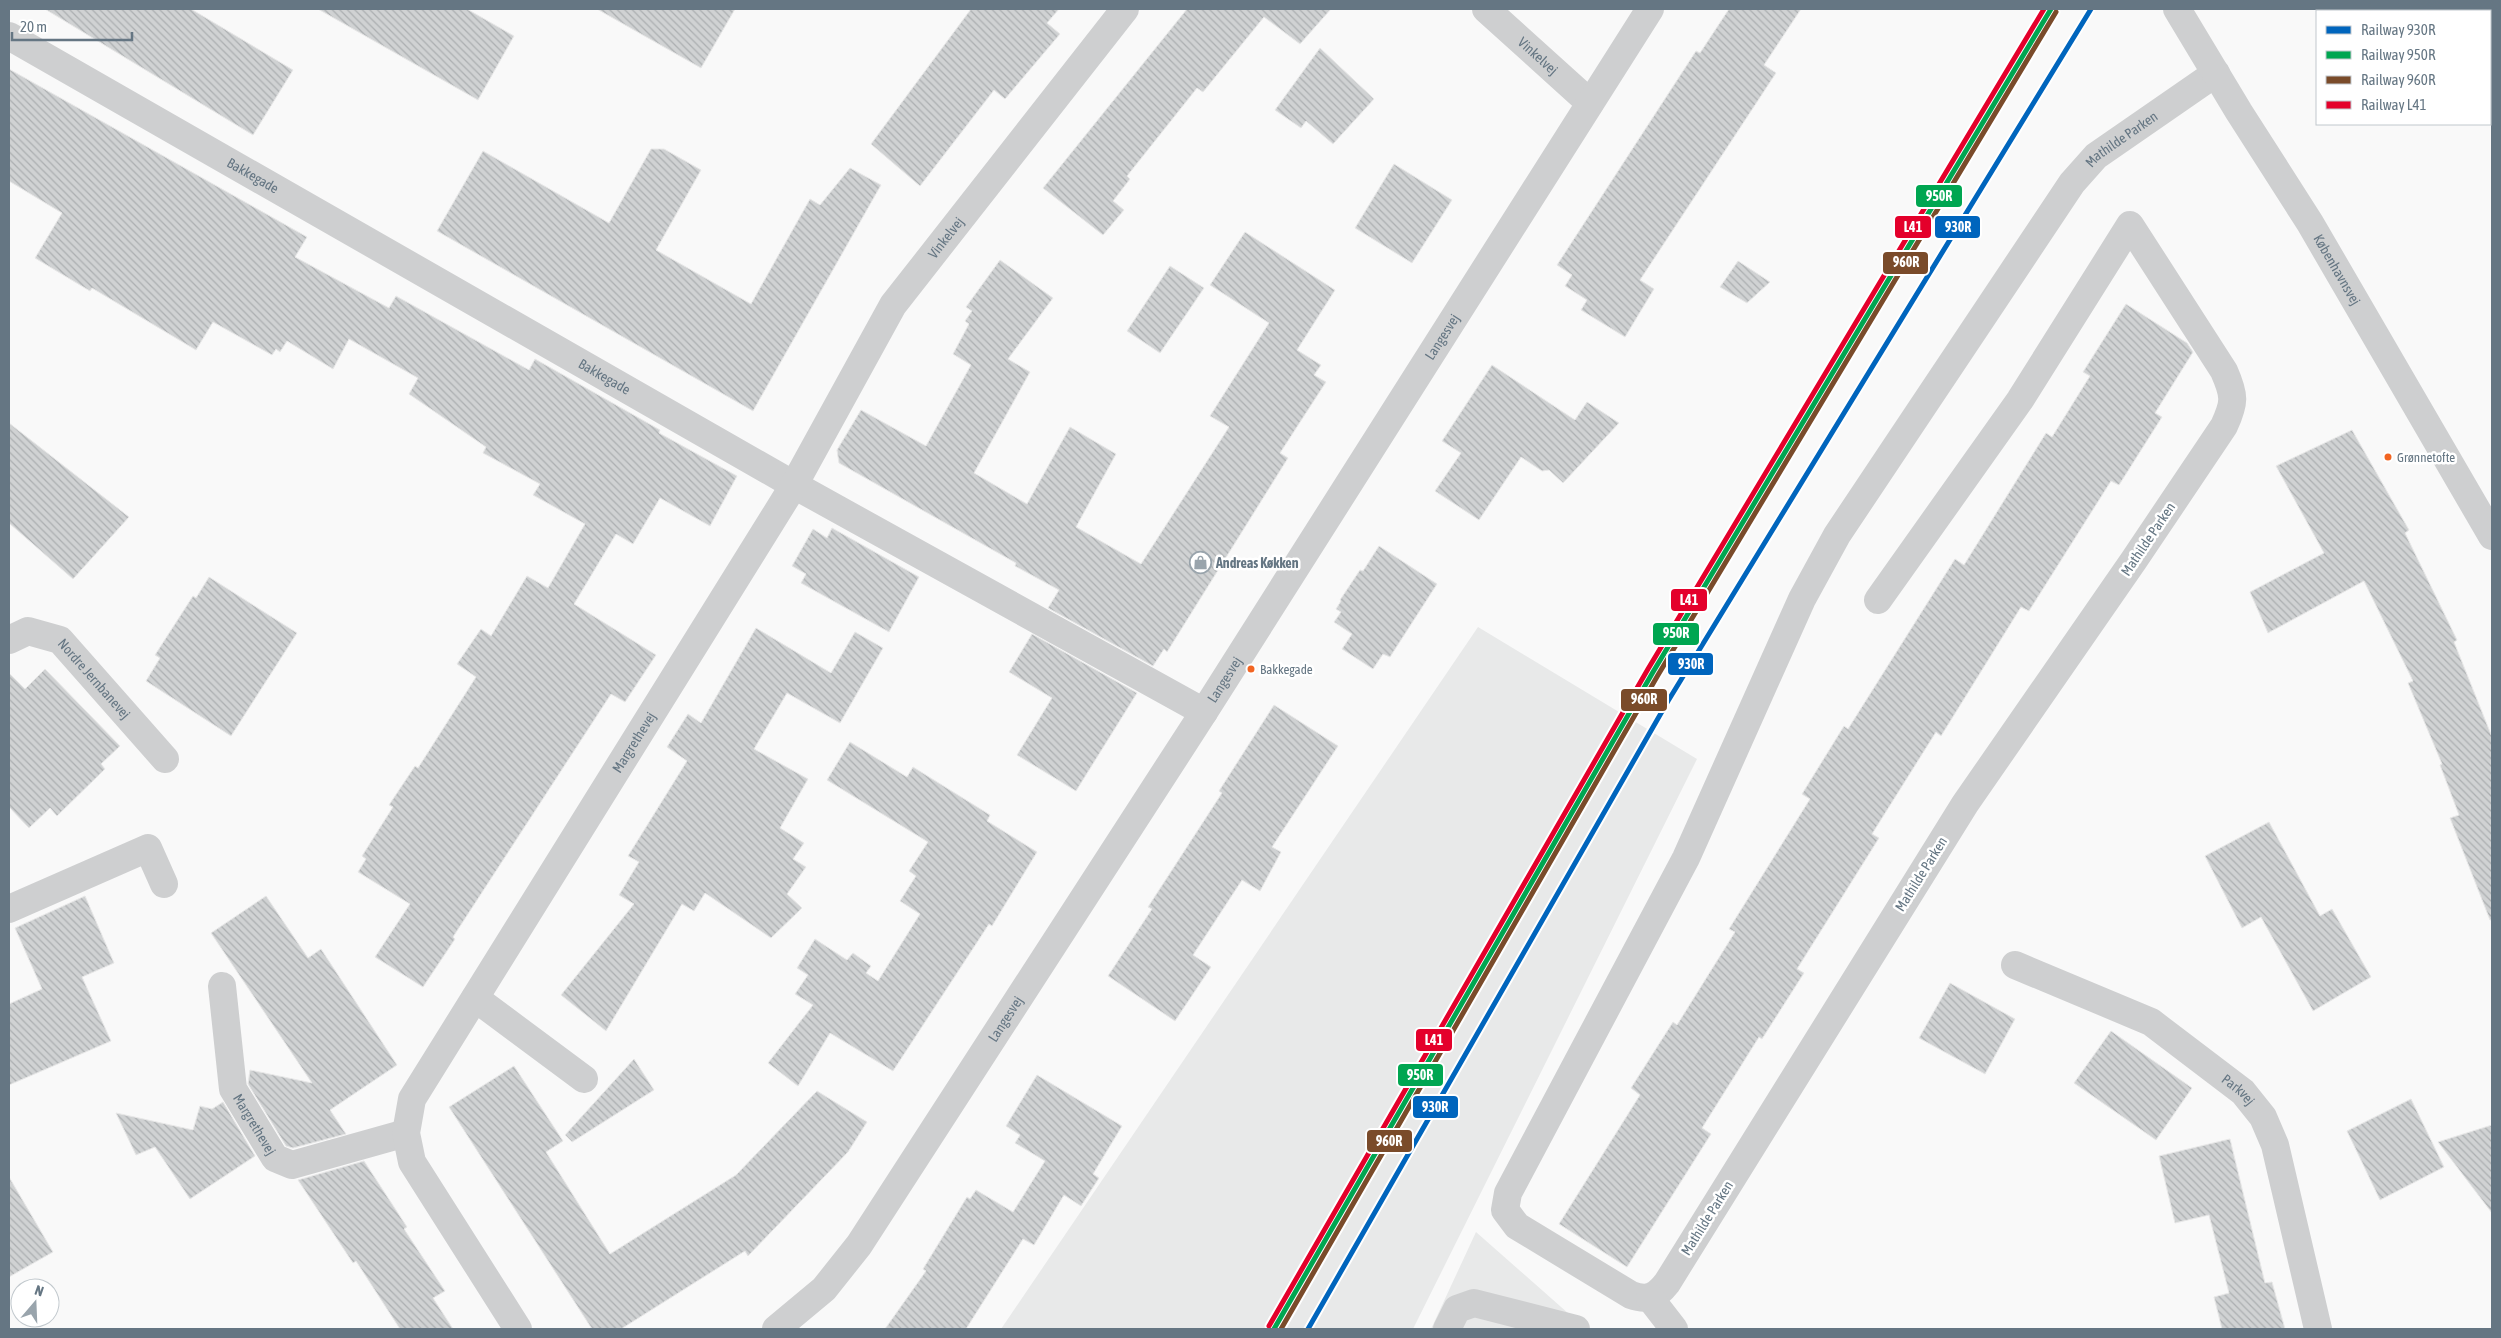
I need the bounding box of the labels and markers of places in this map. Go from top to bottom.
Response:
place label: Grønnetofte [2397,450,2455,465]
marker: Grønnetofte [2383,452,2393,462]
shop icon: Andreas Køkken [1188,551,1212,575]
place label: Andreas Køkken [1215,555,1299,571]
place label: Bakkegade [1260,662,1313,677]
marker: Bakkegade [1246,664,1256,674]

